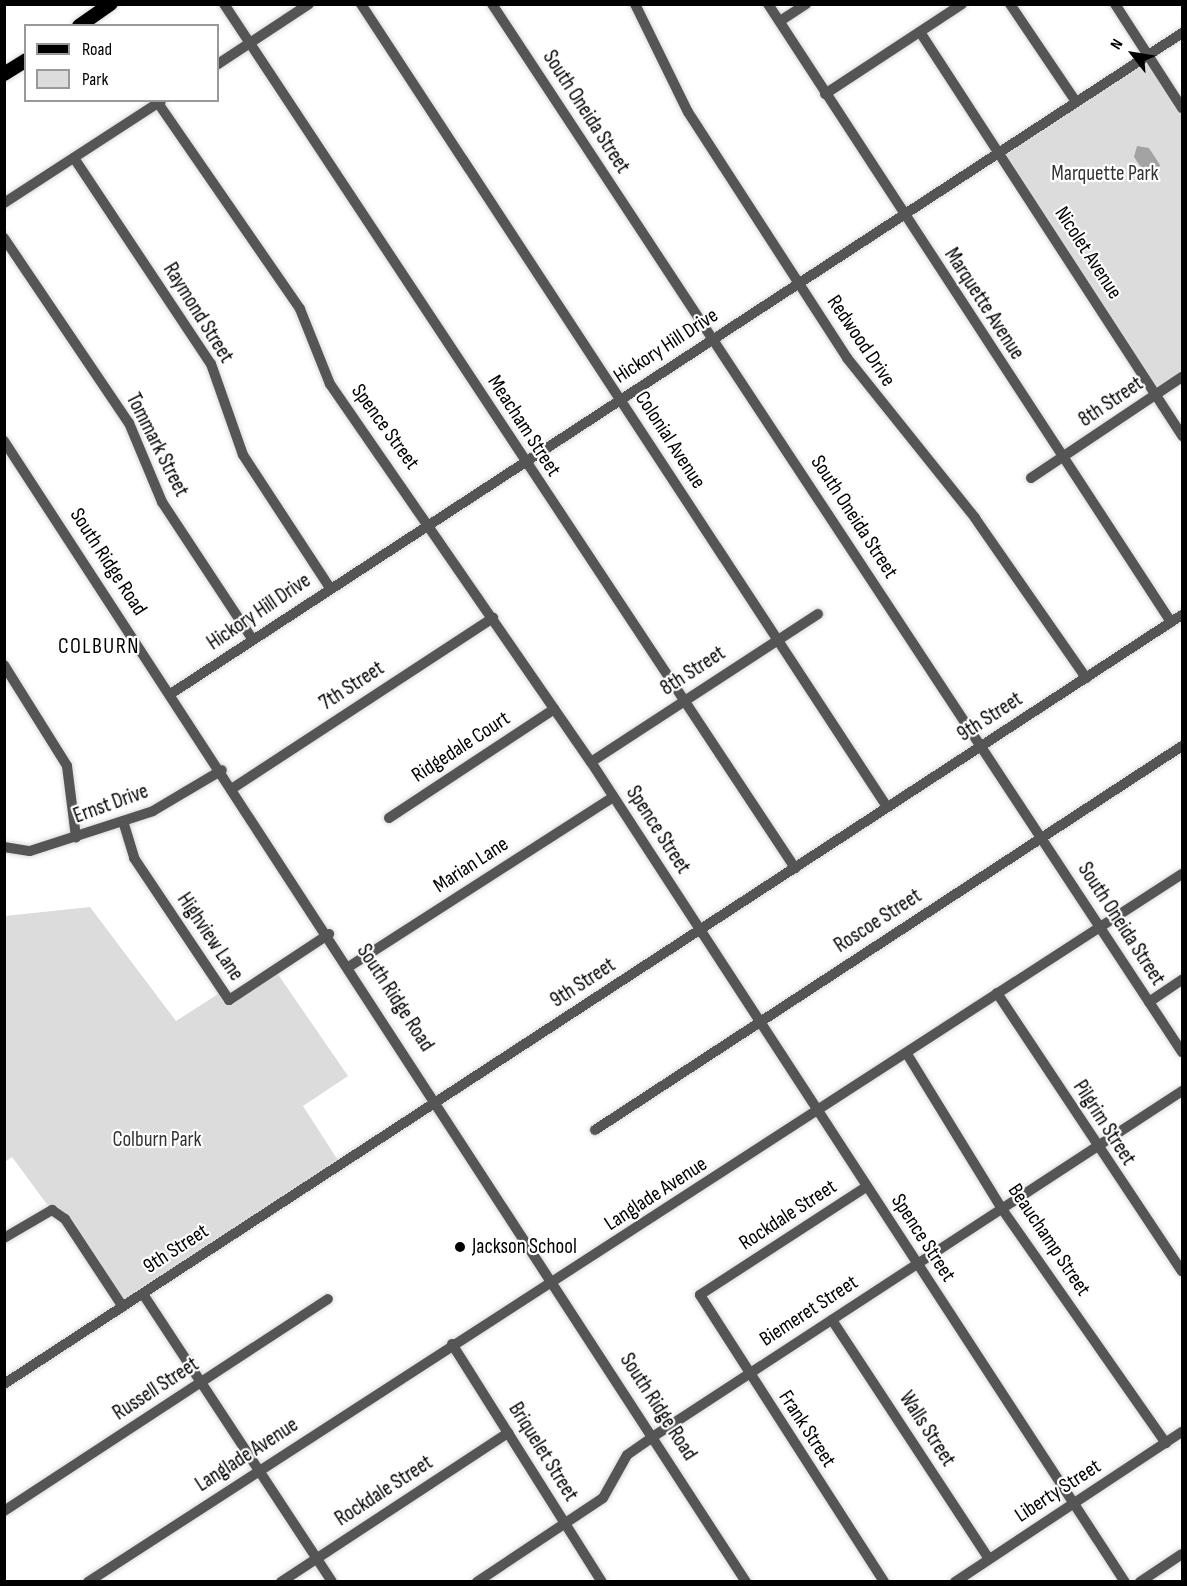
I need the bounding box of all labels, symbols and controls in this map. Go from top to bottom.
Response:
legend [24,24,219,102]
north arrow [1103,24,1163,84]
text: N [1107,36,1127,53]
text: Road [82,39,112,60]
street label: South Oneida Street [537,46,635,178]
text: Park [82,69,108,90]
park label: Marquette Park [1051,161,1159,187]
street label: Nicolet Avenue [1049,202,1127,304]
street label: Marquette Avenue [939,244,1029,364]
street label: Raymond Street [157,258,239,368]
street label: Redwood Drive [821,291,901,391]
street label: Hickory Hill Drive [609,303,723,389]
street label: Meacham Street [482,371,566,481]
street label: 8th Street [1074,371,1148,433]
street label: Spence Street [346,379,424,475]
street label: Colonial Avenue [629,387,711,493]
street label: Tommark Street [120,389,194,501]
street label: South Oneida Street [805,451,903,583]
street label: South Ridge Road [64,504,152,620]
street label: Hickory Hill Drive [202,568,316,656]
district label: COLBURN [58,634,140,660]
street label: 8th Street [656,641,730,701]
street label: 7th Street [315,656,389,716]
street label: 9th Street [953,687,1027,747]
street label: Ridgedale Court [407,706,515,788]
street label: Ernst Drive [70,779,152,829]
street label: Spence Street [620,781,696,879]
street label: Marian Lane [429,832,513,898]
street label: South Oneida Street [1072,858,1170,990]
street label: Roscoe Street [830,884,926,958]
street label: Highview Lane [171,888,249,986]
street label: South Ridge Road [351,940,439,1056]
street label: 9th Street [546,953,620,1013]
street label: Pilgrim Street [1067,1076,1141,1170]
park label: Colburn Park [112,1127,202,1153]
street label: Langlade Avenue [600,1152,712,1236]
street label: Rockdale Street [735,1174,841,1256]
street label: Beauchamp Street [1002,1179,1096,1301]
street label: Spence Street [885,1189,961,1287]
street label: 9th Street [139,1219,213,1279]
place label: Jackson School [472,1234,577,1260]
marker: Jackson School [453,1240,467,1254]
street label: Biemeret Street [755,1270,863,1352]
street label: South Ridge Road [614,1349,702,1465]
street label: Russell Street [108,1352,204,1426]
street label: Frank Street [773,1386,841,1472]
street label: Walls Street [894,1387,960,1471]
street label: Briquelet Street [503,1398,583,1506]
street label: Langlade Avenue [191,1413,303,1497]
street label: Rockdale Street [331,1450,437,1532]
street label: Liberty Street [1010,1454,1106,1528]

